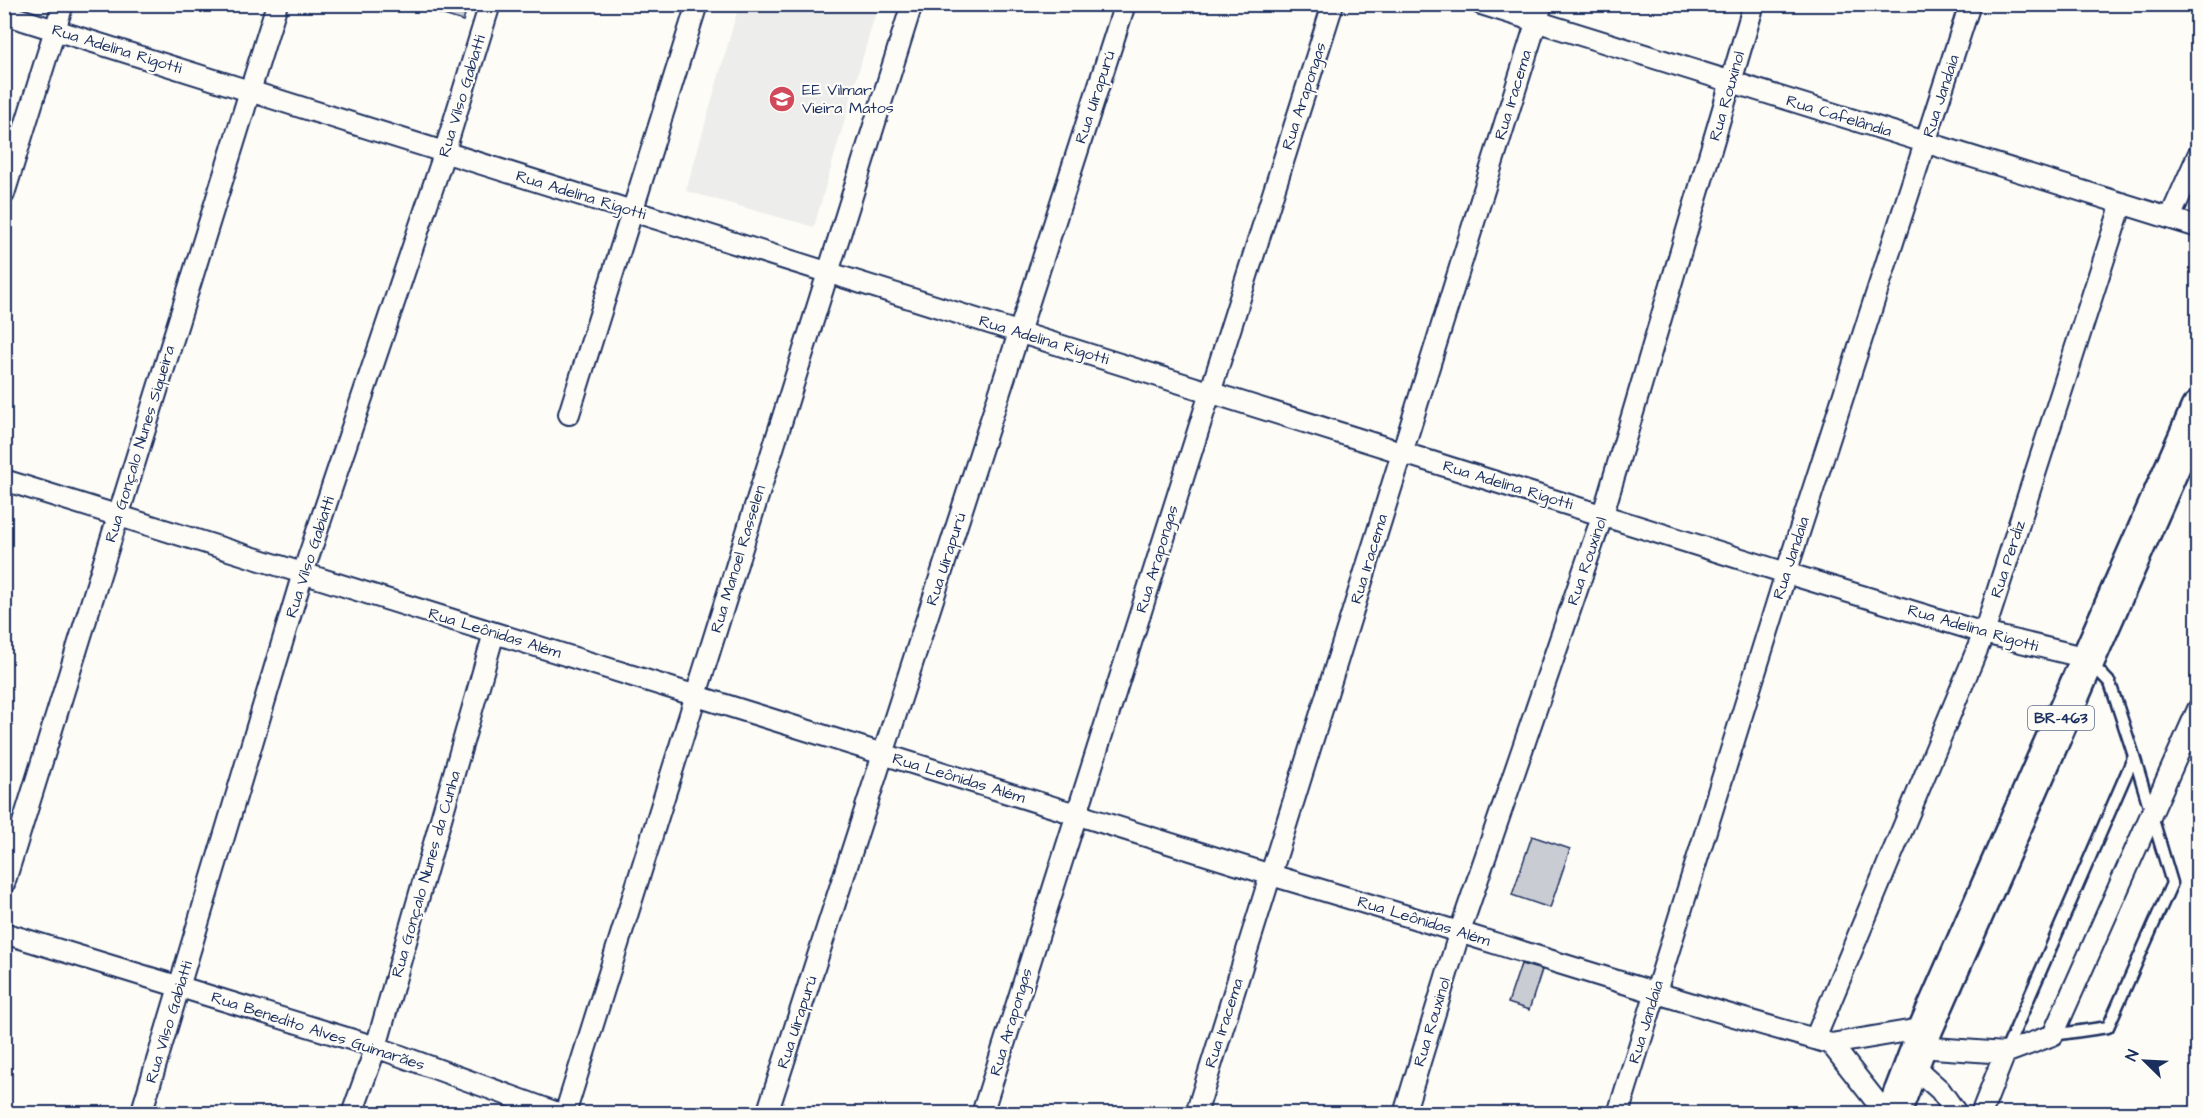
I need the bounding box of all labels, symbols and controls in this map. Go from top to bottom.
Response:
street label: Rua Adelina Rigotti [49,19,185,80]
street label: Rua Vilso Gabiatti [433,32,491,160]
street label: Rua Arapongas [1276,40,1333,153]
street label: Rua Iracema [1489,47,1537,143]
street label: Rua Uirapurú [1070,48,1120,146]
street label: Rua Rouxinol [1704,49,1750,143]
street label: Rua Jandaia [1917,52,1965,140]
place label: EE Vilmar Vieira Matos [802,79,894,119]
school or university icon: EE Vilmar Vieira Matos [767,84,797,114]
street label: Rua Cafelândia [1784,90,1894,142]
street label: Rua Adelina Rigotti [513,165,649,226]
street label: Rua Adelina Rigotti [976,310,1112,371]
street label: Rua Gonçalo Nunes Siqueira [100,343,180,545]
street label: Rua Adelina Rigotti [1440,455,1576,516]
street label: Rua Manoel Rasselen [705,482,771,636]
street label: Rua Vilso Gabiatti [280,493,340,621]
street label: Rua Arapongas [1130,502,1185,616]
street label: Rua Uirapurú [921,510,971,608]
street label: Rua Iracema [1345,511,1393,607]
street label: Rua Rouxinol [1562,514,1612,608]
street label: Rua Jandaia [1767,514,1815,602]
street label: Rua Perdiz [1985,517,2031,601]
street label: Rua Adelina Rigotti [1905,599,2042,658]
street label: Rua Leônidas Além [426,602,565,664]
road number: BR-463 [2028,706,2094,730]
street label: Rua Leônidas Além [890,747,1029,809]
street label: Rua Gonçalo Nunes da Cunha [386,768,466,980]
street label: Rua Leônidas Além [1355,890,1494,952]
street label: Rua Vilso Gabiatti [140,958,198,1086]
street label: Rua Arapongas [984,965,1039,1079]
street label: Rua Uirapurú [772,973,822,1071]
street label: Rua Iracema [1199,975,1249,1071]
street label: Rua Rouxinol [1408,975,1456,1069]
street label: Rua Jandaia [1623,978,1669,1066]
street label: Rua Benedito Alves Guimarães [208,986,428,1076]
north arrow [2115,1031,2175,1091]
text: N [2120,1046,2144,1064]

